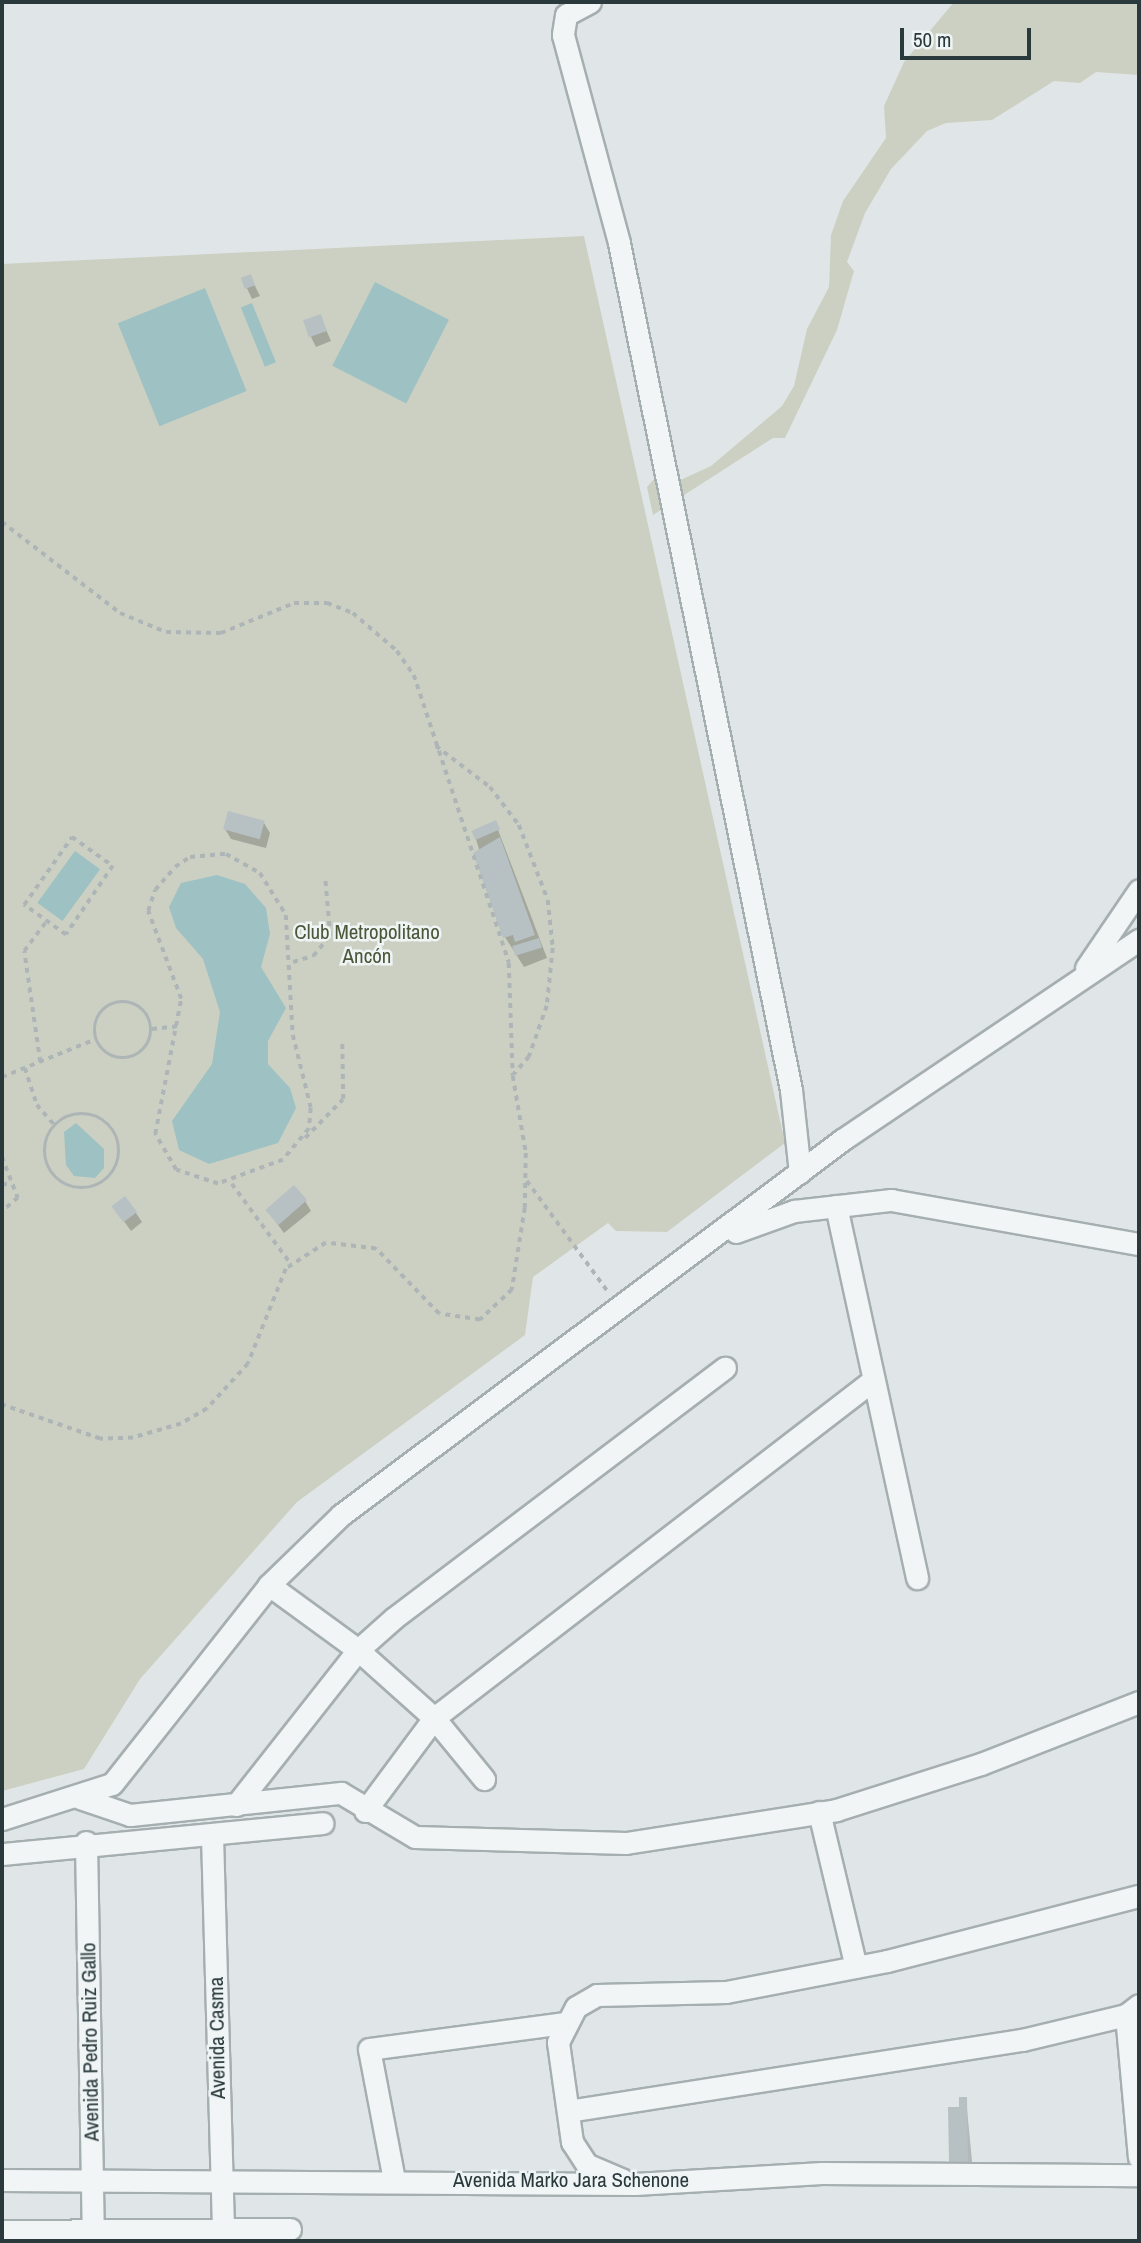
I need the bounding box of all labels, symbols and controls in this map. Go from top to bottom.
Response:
scale bar [903,14,1034,58]
text: 50 m [913,25,951,54]
park label: Club Metropolitano Ancón [294,919,440,969]
street label: Avenida Pedro Ruiz Gallo [76,1942,104,2142]
street label: Avenida Casma [203,1977,231,2099]
street label: Avenida Marko Jara Schenone [453,2167,689,2193]

